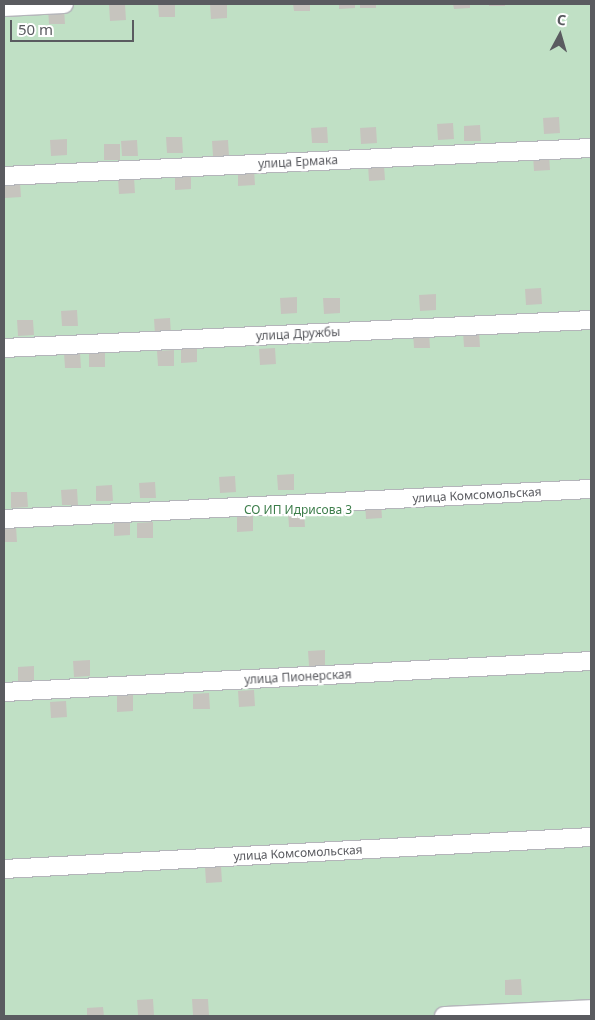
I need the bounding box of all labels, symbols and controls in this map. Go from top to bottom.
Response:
scale bar [12,10,136,42]
north arrow [535,10,585,60]
text: С [556,10,567,30]
text: 50 m [18,19,53,39]
street label: улица Ермака [258,153,338,171]
street label: улица Дружбы [256,325,340,343]
street label: улица Комсомольская [412,484,542,506]
park label: СО ИП Идрисова 3 [244,503,352,517]
street label: улица Пионерская [244,667,352,687]
street label: улица Комсомольская [233,842,363,864]

